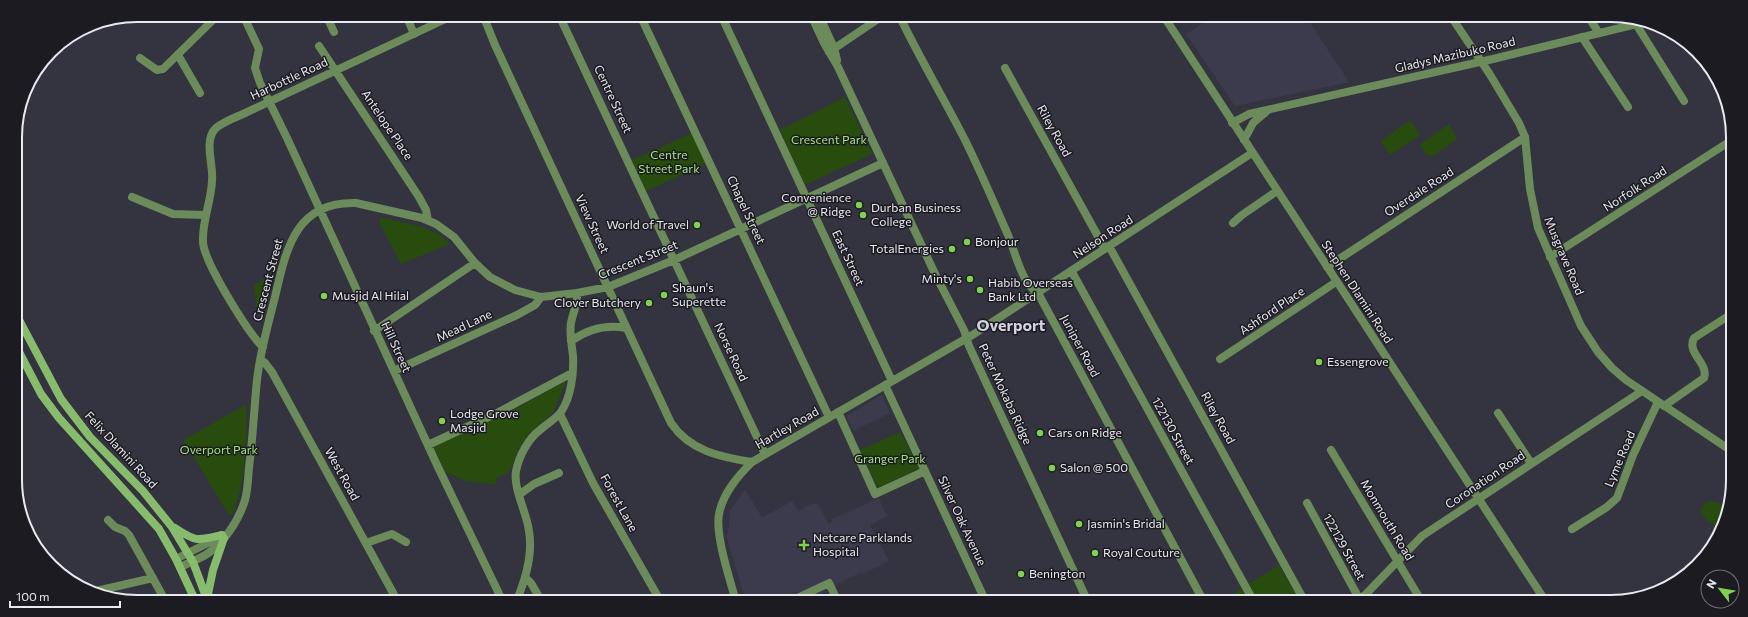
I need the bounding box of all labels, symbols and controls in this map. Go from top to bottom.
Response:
street label: Gladys Mazibuko Road [1393,33,1516,75]
street label: Harbottle Road [248,54,330,102]
street label: Centre Street [592,62,636,135]
street label: Antelope Place [359,87,416,162]
street label: Riley Road [1035,102,1075,159]
park label: Crescent Park [791,132,868,146]
park label: Centre Street Park [638,147,700,175]
street label: Norfolk Road [1600,163,1669,214]
street label: Overdale Road [1381,164,1456,219]
street label: Chapel Street [725,173,769,246]
place label: Convenience @ Ridge [781,190,851,218]
street label: View Street [573,192,613,255]
marker: Convenience @ Ridge [854,200,864,210]
place label: Durban Business College [871,200,961,228]
marker: Durban Business College [858,210,868,220]
street label: Nelson Road [1070,212,1135,261]
street label: Musgrave Road [1542,214,1588,297]
place label: World of Travel [606,217,689,231]
marker: World of Travel [692,220,702,230]
street label: East Street [830,227,868,288]
place label: Bonjour [975,234,1019,248]
street label: Crescent Street [249,237,285,323]
street label: Crescent Street [596,237,680,281]
marker: Bonjour [962,237,972,247]
street label: Stephen Dlamini Road [1319,238,1396,345]
place label: TotalEnergies [869,241,944,255]
marker: TotalEnergies [947,244,957,254]
place label: Minty's [922,271,962,285]
marker: Minty's [965,274,975,284]
place label: Habib Overseas Bank Ltd [988,275,1073,303]
place label: Shaun's Superette [672,280,726,308]
street label: Ashford Place [1236,283,1307,337]
marker: Habib Overseas Bank Ltd [975,285,985,295]
place label: Musjid Al Hilal [332,288,409,302]
marker: Shaun's Superette [659,290,669,300]
marker: Musjid Al Hilal [319,291,329,301]
place label: Clover Butchery [554,295,641,309]
marker: Clover Butchery [644,298,654,308]
street label: Mead Lane [434,306,494,344]
street label: Juniper Road [1058,312,1103,380]
district label: Overport [977,315,1046,334]
street label: Hill Street [379,319,415,374]
street label: Norse Road [712,320,752,383]
street label: Peter Mokaba Ridge [976,341,1035,446]
place label: Essengrove [1327,354,1389,368]
marker: Essengrove [1314,357,1324,367]
street label: Riley Road [1199,389,1239,446]
street label: 122130 Street [1150,395,1198,467]
street label: Hartley Road [752,403,821,451]
place label: Lodge Grove Masjid [450,406,519,434]
street label: Felix Dlamini Road [83,408,161,491]
marker: Lodge Grove Masjid [437,416,447,426]
place label: Cars on Ridge [1048,425,1122,439]
marker: Cars on Ridge [1035,428,1045,438]
street label: Lyme Road [1601,428,1637,489]
park label: Overport Park [180,442,259,456]
street label: West Road [323,445,363,503]
street label: Coronation Road [1442,447,1527,511]
park label: Granger Park [854,451,926,465]
place label: Salon @ 500 [1060,460,1128,474]
marker: Salon @ 500 [1047,463,1057,473]
street label: Forest Lane [598,471,641,534]
street label: Silver Oak Avenue [936,473,990,568]
street label: Monmouth Road [1358,476,1418,563]
street label: 122129 Street [1321,511,1369,582]
place label: Jasmin's Bridal [1087,516,1165,531]
marker: Jasmin's Bridal [1074,519,1084,529]
place label: Netcare Parklands Hospital [813,530,912,558]
marker: Netcare Parklands Hospital [798,539,810,551]
place label: Royal Couture [1103,545,1180,559]
marker: Royal Couture [1090,548,1100,558]
place label: Benington [1029,566,1085,580]
marker: Benington [1016,569,1026,579]
north arrow [1700,569,1740,609]
text: N [1703,577,1719,590]
scale bar [10,583,120,609]
text: 100 m [16,589,50,603]

